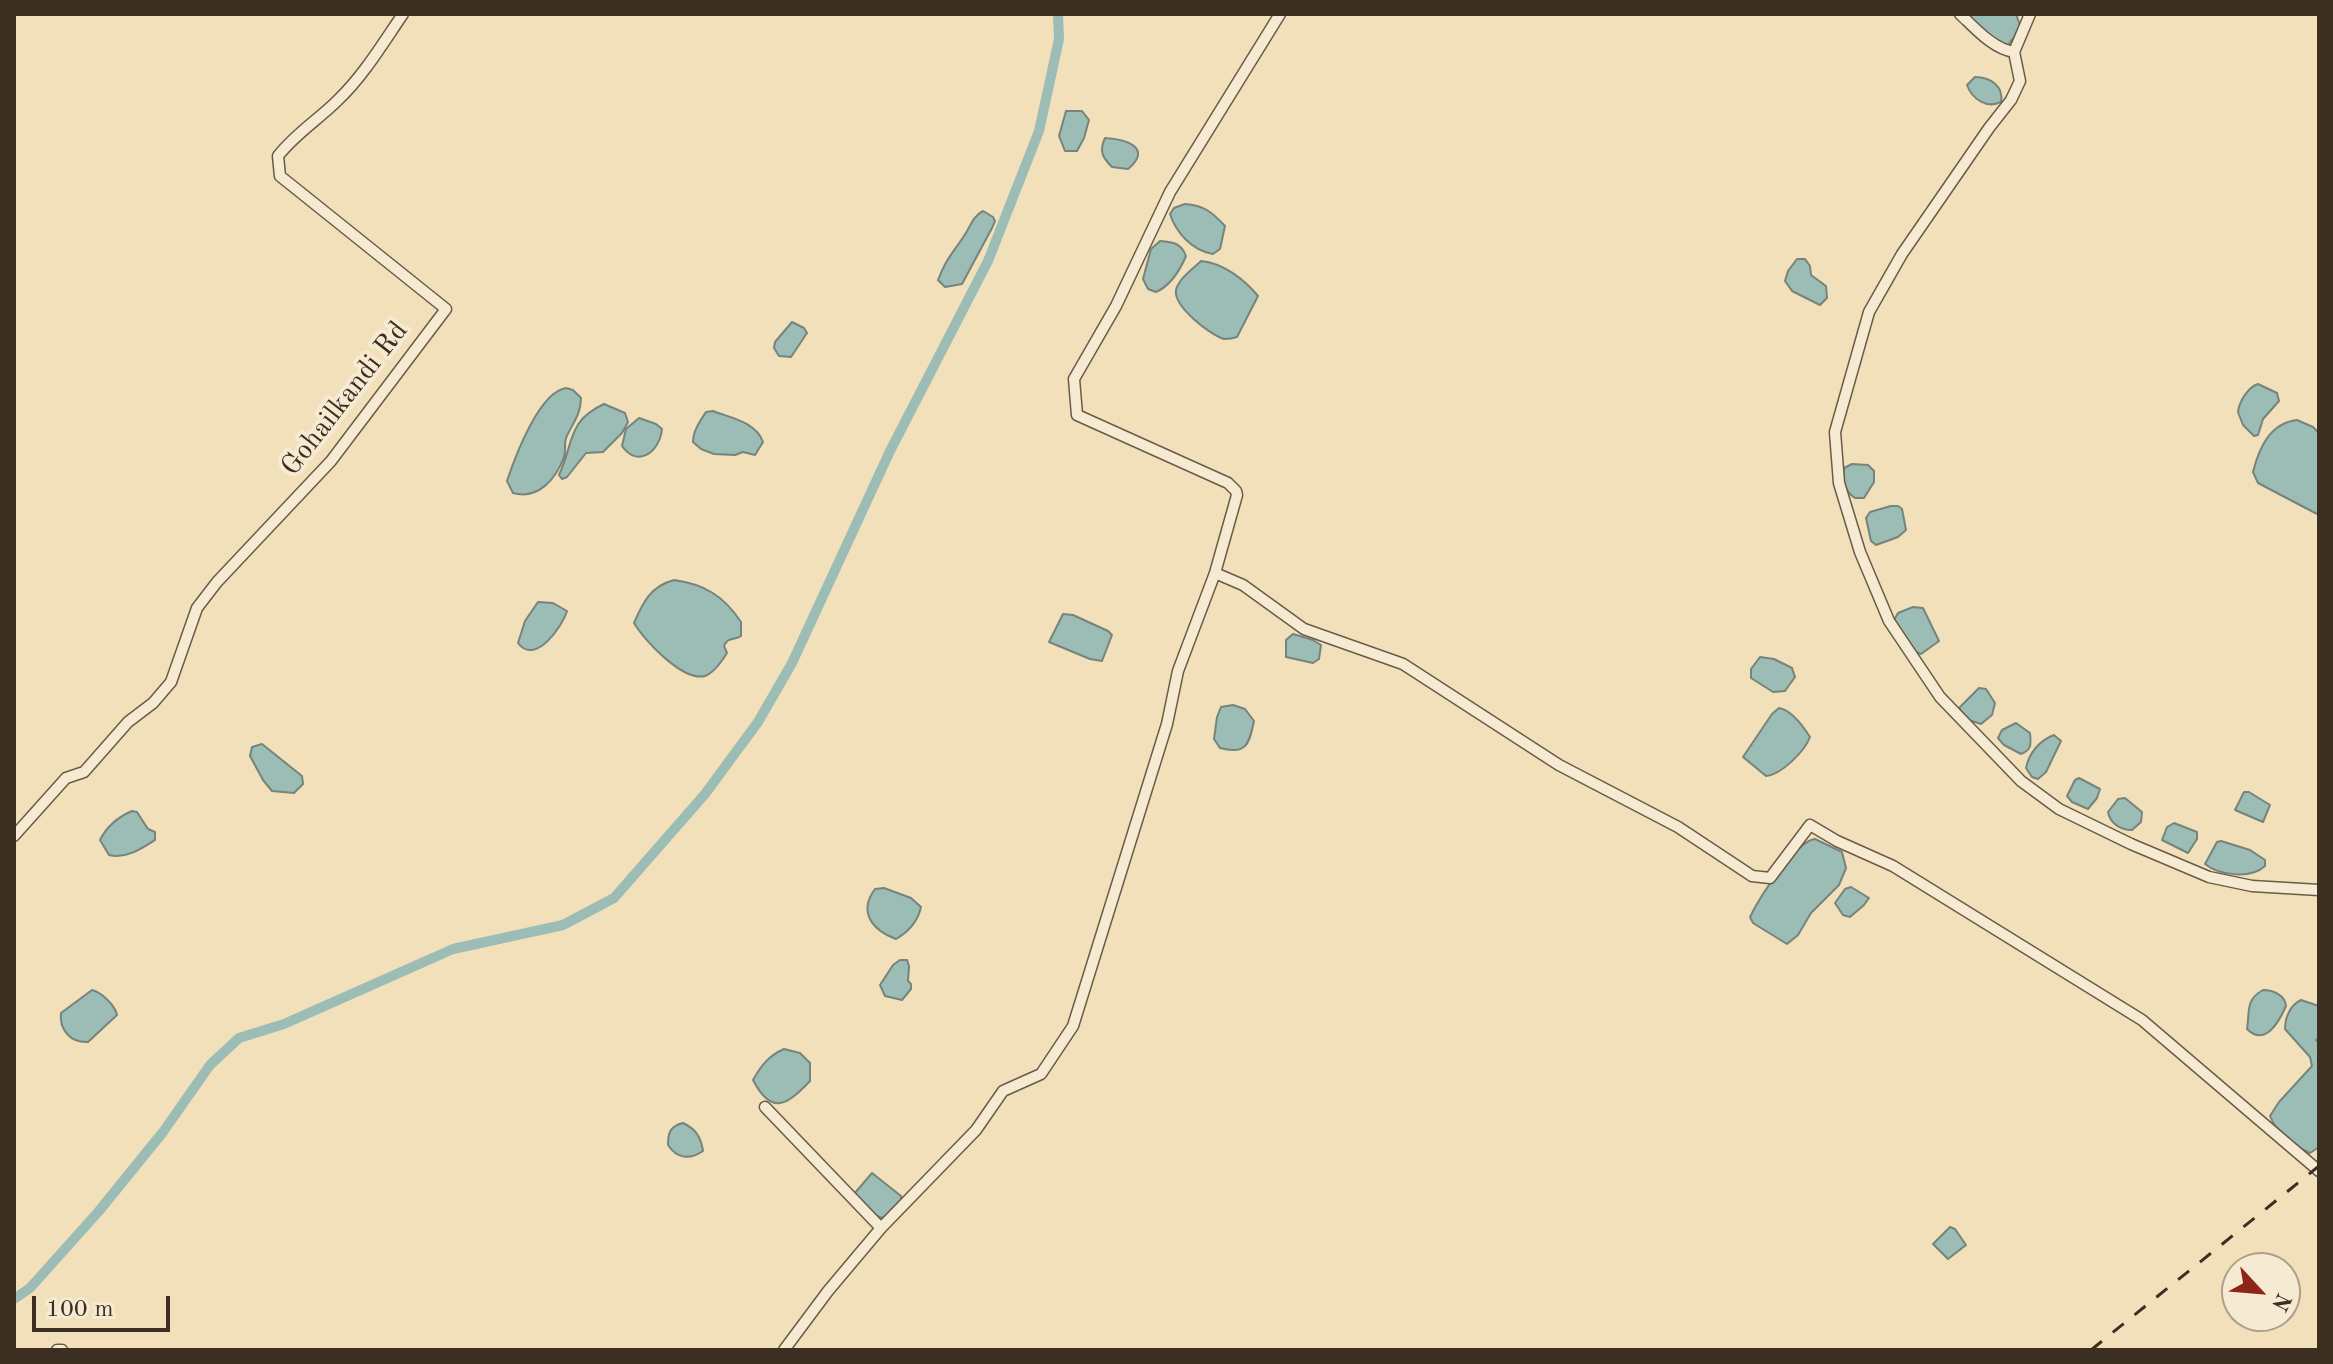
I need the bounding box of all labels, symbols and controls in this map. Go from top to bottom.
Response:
street label: Gohailkandi Rd [274,315,416,483]
north arrow [2221,1252,2301,1332]
scale bar [36,1280,174,1330]
text: N [2267,1289,2294,1314]
text: 100 m [46,1298,114,1322]

